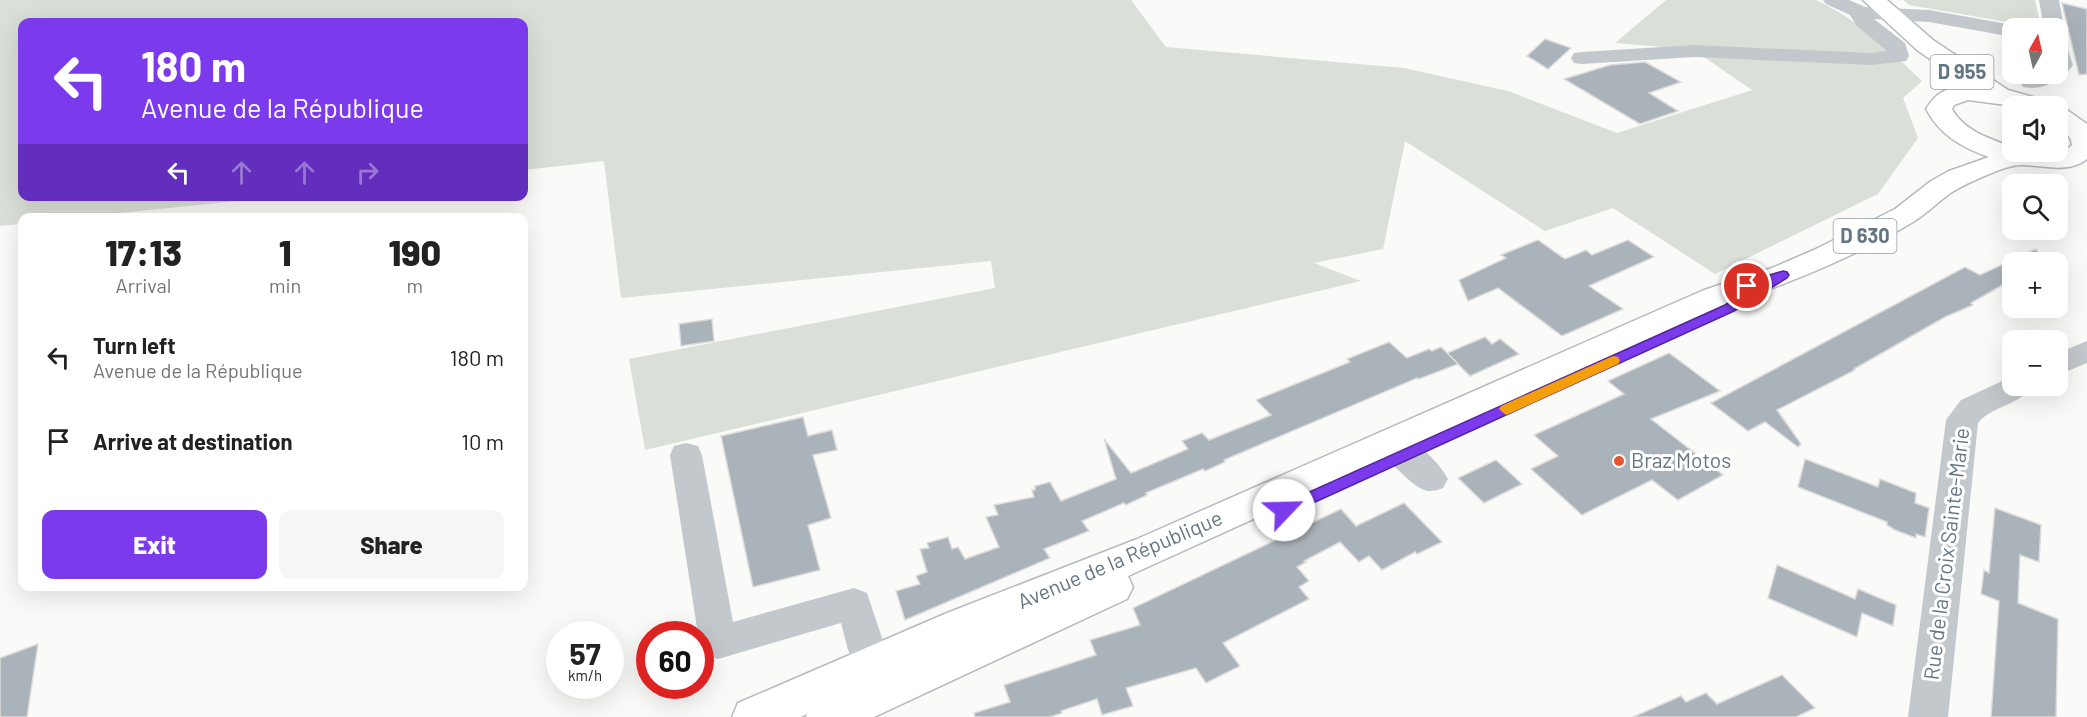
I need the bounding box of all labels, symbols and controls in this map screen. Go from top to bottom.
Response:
north arrow [2002,18,2068,84]
map controls [2002,18,2068,396]
text: 180 m [141,40,246,90]
icon: left [42,42,120,120]
road number: D 955 [1930,55,1994,89]
text: Avenue de la République [141,91,424,123]
button: sound [2002,96,2068,162]
icon: left [162,156,195,189]
icon: ahead [225,156,258,189]
icon: ahead [288,156,321,189]
icon: right [351,156,384,189]
button: search [2002,174,2068,240]
road number: D 630 [1834,219,1896,253]
text: 17:13 [105,230,182,273]
text: 1 [279,230,292,273]
text: 190 [388,230,441,273]
button: + [2002,252,2068,318]
pin [1721,260,1772,311]
icon: arrive [1730,269,1763,302]
text: Arrival [116,273,171,297]
text: min [269,273,301,297]
text: m [406,273,423,297]
button: − [2002,330,2068,396]
text: Turn left [93,332,176,358]
icon: left [42,341,75,374]
text: 180 m [450,344,504,370]
text: Avenue de la République [93,358,303,382]
icon: arrive [42,425,75,458]
street label: Rue de la Croix Sainte-Marie [1918,426,1973,681]
text: Arrive at destination [93,428,292,454]
text: 10 m [461,428,504,454]
place label: Braz Motos [1631,447,1731,472]
marker: Braz Motos [1612,454,1626,468]
position arrow [1252,478,1316,542]
street label: Avenue de la République [1013,504,1226,613]
button: Exit [42,510,267,579]
button: Share [279,510,504,579]
speed limit sign: 60 [636,621,714,699]
text: 57 [569,635,601,671]
text: km/h [568,666,602,684]

